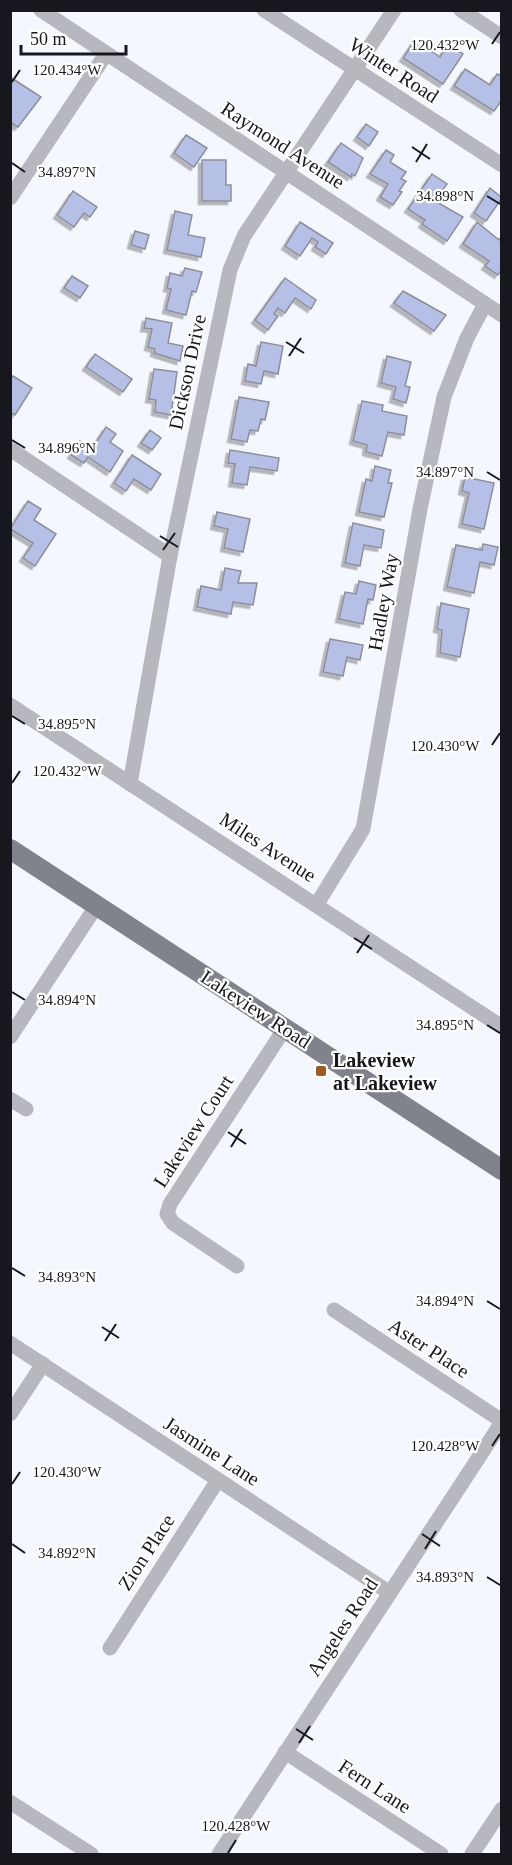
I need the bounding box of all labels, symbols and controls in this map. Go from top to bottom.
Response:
scale bar [21,18,126,56]
text: 50 m [30,29,67,49]
street label: Winter Road [345,33,443,107]
text: 120.432°W [411,37,480,53]
text: 120.434°W [33,62,102,78]
street label: Raymond Avenue [217,97,349,194]
text: 34.897°N [38,164,96,180]
text: 34.898°N [416,188,474,204]
street label: Dickson Drive [164,312,210,432]
text: 34.896°N [38,440,96,456]
text: 34.897°N [416,464,474,480]
street label: Hadley Way [364,552,403,653]
text: 34.895°N [38,716,96,732]
text: 120.430°W [411,738,480,754]
text: 120.432°W [33,763,102,779]
street label: Miles Avenue [216,808,320,886]
street label: Lakeview Road [197,965,315,1053]
text: 34.894°N [38,992,96,1008]
text: 34.895°N [416,1017,474,1033]
place label: Lakeview at Lakeview [333,1049,437,1094]
marker: Lakeview at Lakeview [314,1064,328,1078]
street label: Lakeview Court [149,1070,238,1191]
text: 34.893°N [38,1269,96,1285]
text: 34.894°N [416,1293,474,1309]
street label: Aster Place [385,1314,474,1382]
street label: Jasmine Lane [160,1412,264,1490]
text: 120.428°W [411,1438,480,1454]
text: 120.430°W [33,1464,102,1480]
street label: Zion Place [113,1510,179,1594]
text: 34.892°N [38,1545,96,1561]
text: 34.893°N [416,1569,474,1585]
street label: Angeles Road [302,1574,383,1681]
street label: Fern Lane [335,1755,415,1818]
text: 120.428°W [202,1818,271,1834]

